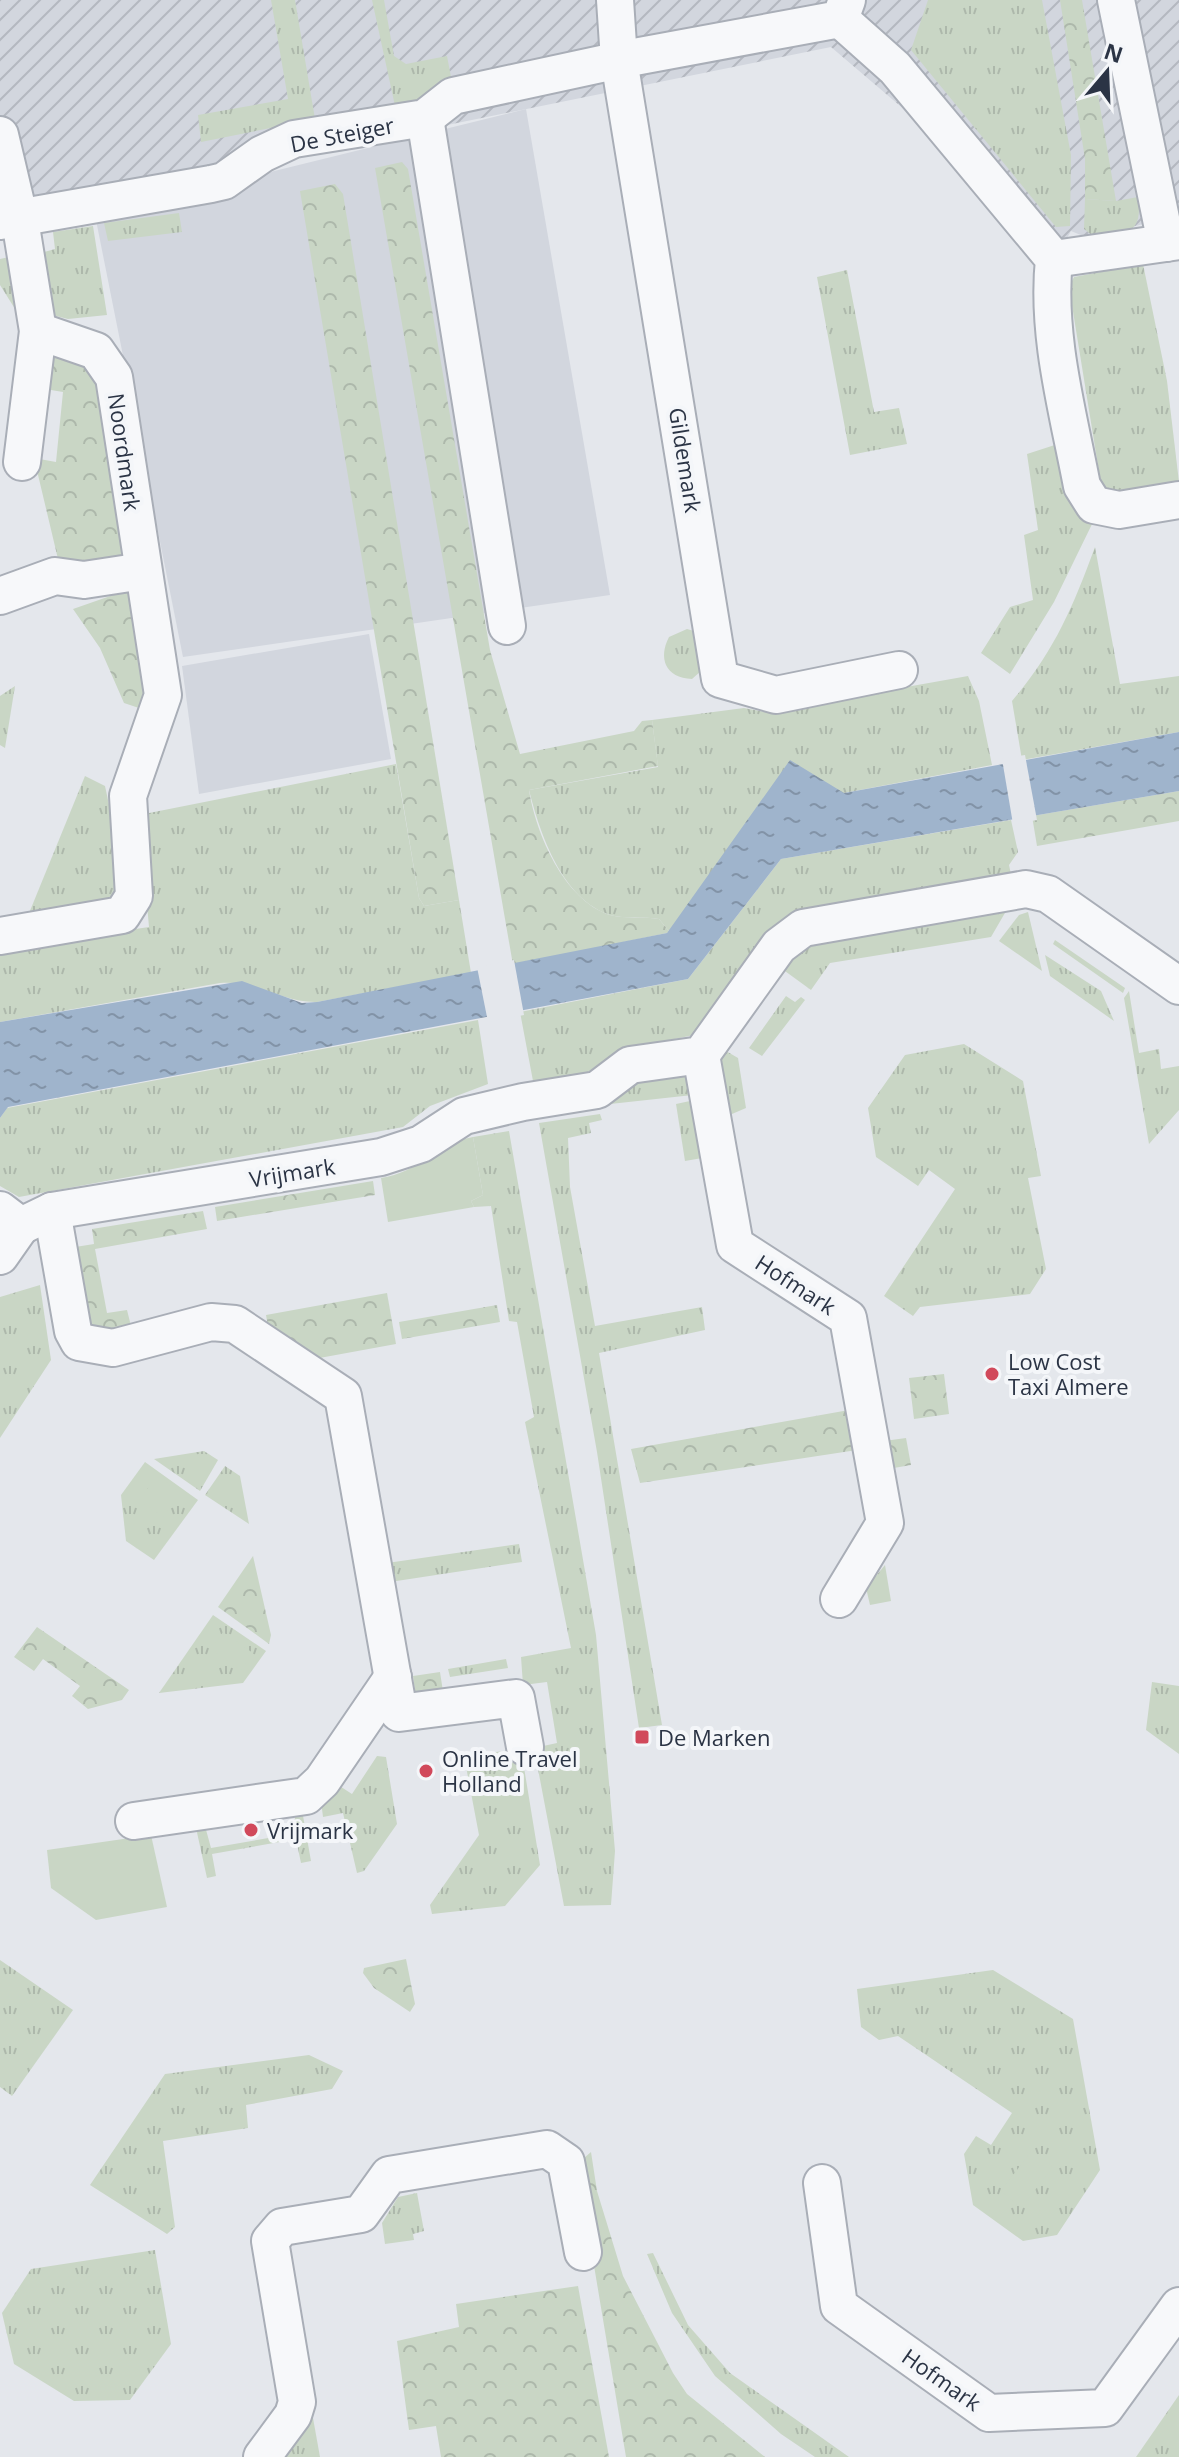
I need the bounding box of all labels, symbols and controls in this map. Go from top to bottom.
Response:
north arrow [1067,32,1147,112]
text: N [1100,35,1127,69]
street label: De Steiger [288,109,396,159]
street label: Noordmark [102,391,148,513]
street label: Gildemark [663,405,709,515]
street label: Vrijmark [247,1150,337,1194]
street label: Hofmark [750,1247,842,1321]
place label: Low Cost Taxi Almere [1008,1346,1129,1401]
marker: Low Cost Taxi Almere [983,1365,1001,1383]
place label: De Marken [658,1722,770,1752]
marker: De Marken [633,1728,651,1746]
place label: Online Travel Holland [442,1743,578,1798]
marker: Online Travel Holland [417,1762,435,1780]
place label: Vrijmark [267,1815,354,1845]
marker: Vrijmark [242,1821,260,1839]
street label: Hofmark [897,2341,988,2417]

